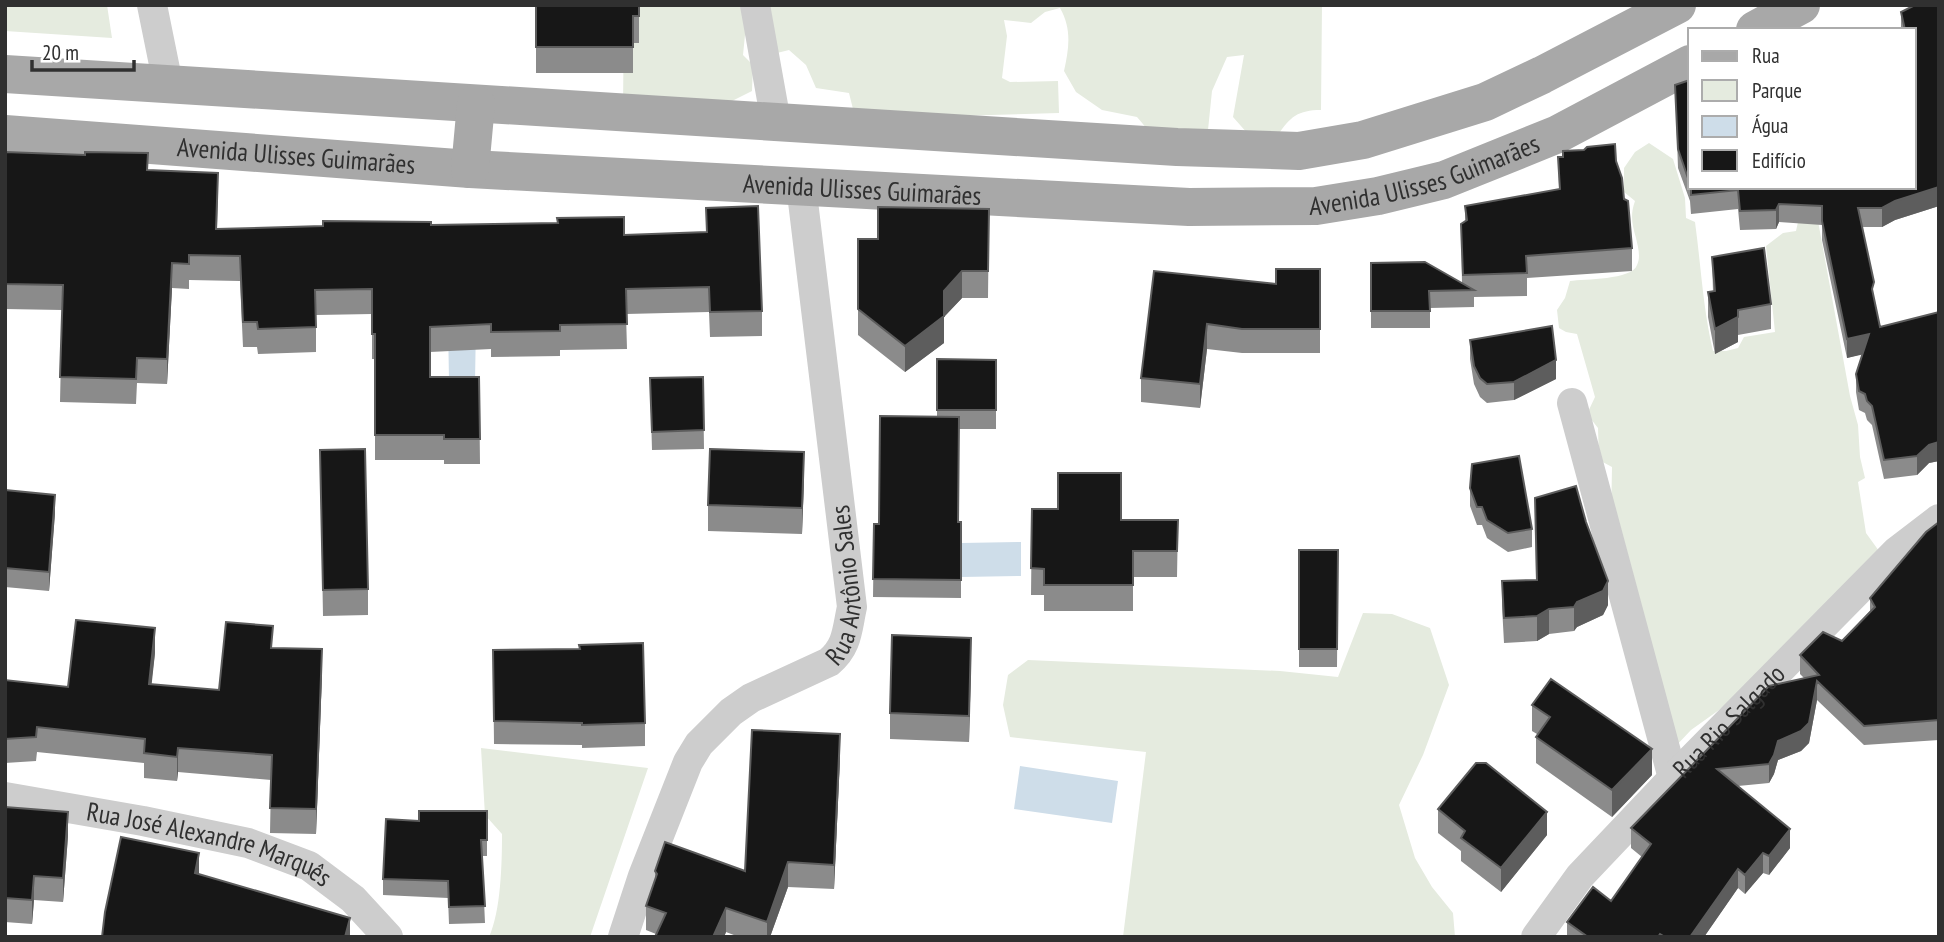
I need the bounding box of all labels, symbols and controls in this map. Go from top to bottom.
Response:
scale bar [32,28,133,72]
legend [1688,28,1916,189]
text: 20 m [42,39,79,66]
text: Rua [1752,42,1780,69]
text: Parque [1752,77,1802,104]
text: Água [1752,112,1788,139]
street label: Avenida Ulisses Guimarães [1309,126,1544,222]
street label: Avenida Ulisses Guimarães [176,130,416,181]
text: Edifício [1752,147,1806,174]
street label: Avenida Ulisses Guimarães [742,166,982,212]
street label: Rua Antônio Sales [818,503,868,672]
street label: Rua Rio Salgado [1665,657,1792,785]
street label: Rua José Alexandre Marquês [84,795,339,893]

